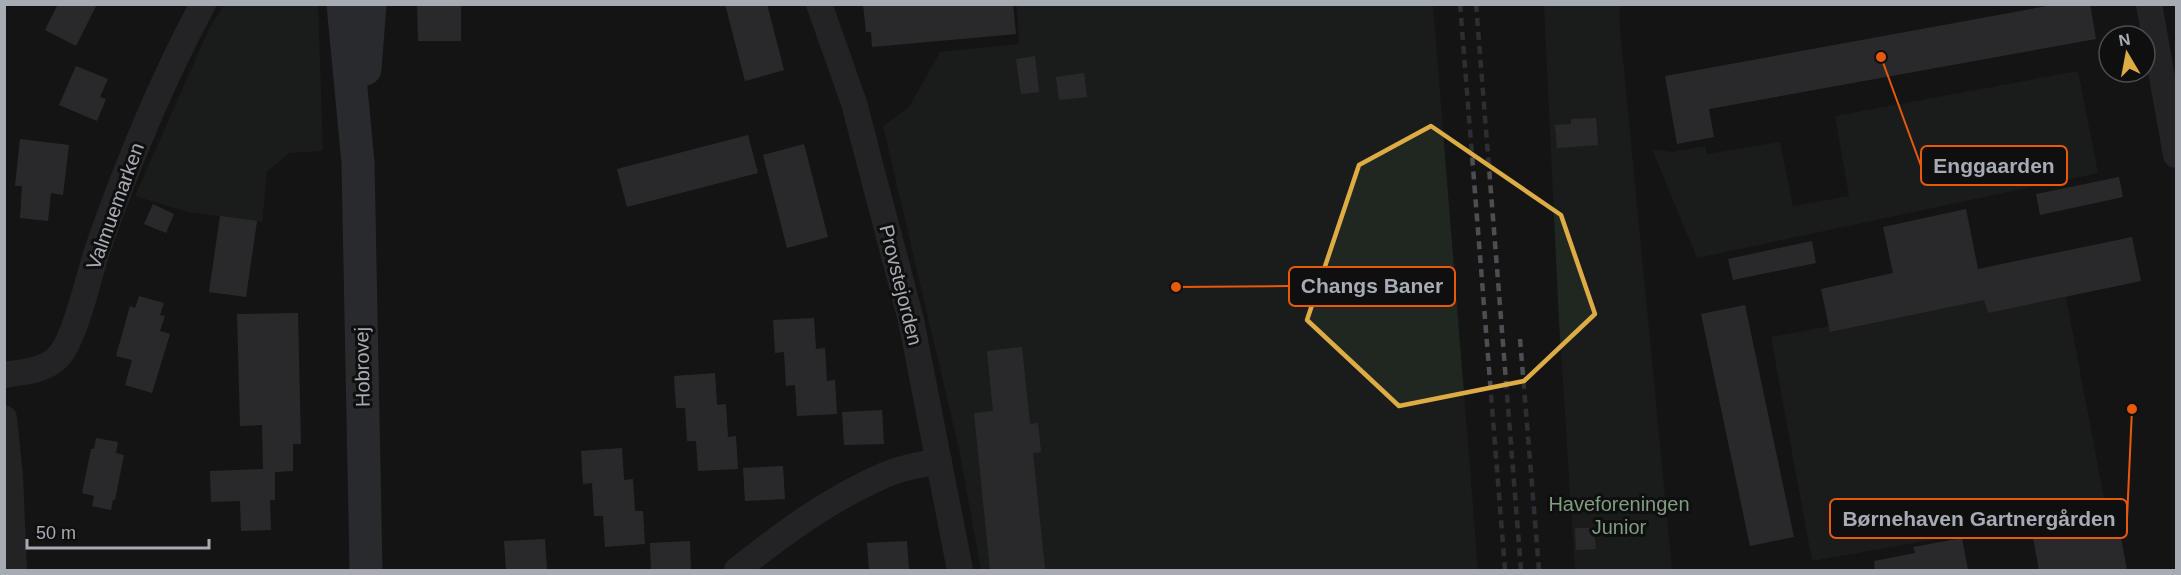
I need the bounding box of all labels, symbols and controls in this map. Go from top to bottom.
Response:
north arrow [2097,24,2157,84]
text: N [2117,30,2132,49]
street label: Valmuemarken [82,140,148,272]
callout: Enggaarden [1921,146,2067,185]
text: Enggaarden [1933,154,2055,177]
street label: Provstejorden [875,222,927,348]
callout: Changs Baner [1289,267,1455,306]
text: Changs Baner [1301,274,1443,297]
street label: Hobrovej [350,327,374,407]
park label: Haveforeningen Junior [1548,493,1690,538]
callout: Børnehaven Gartnergården [1830,499,2127,538]
text: Børnehaven Gartnergården [1842,507,2116,530]
scale bar [27,512,208,550]
text: 50 m [36,523,76,543]

